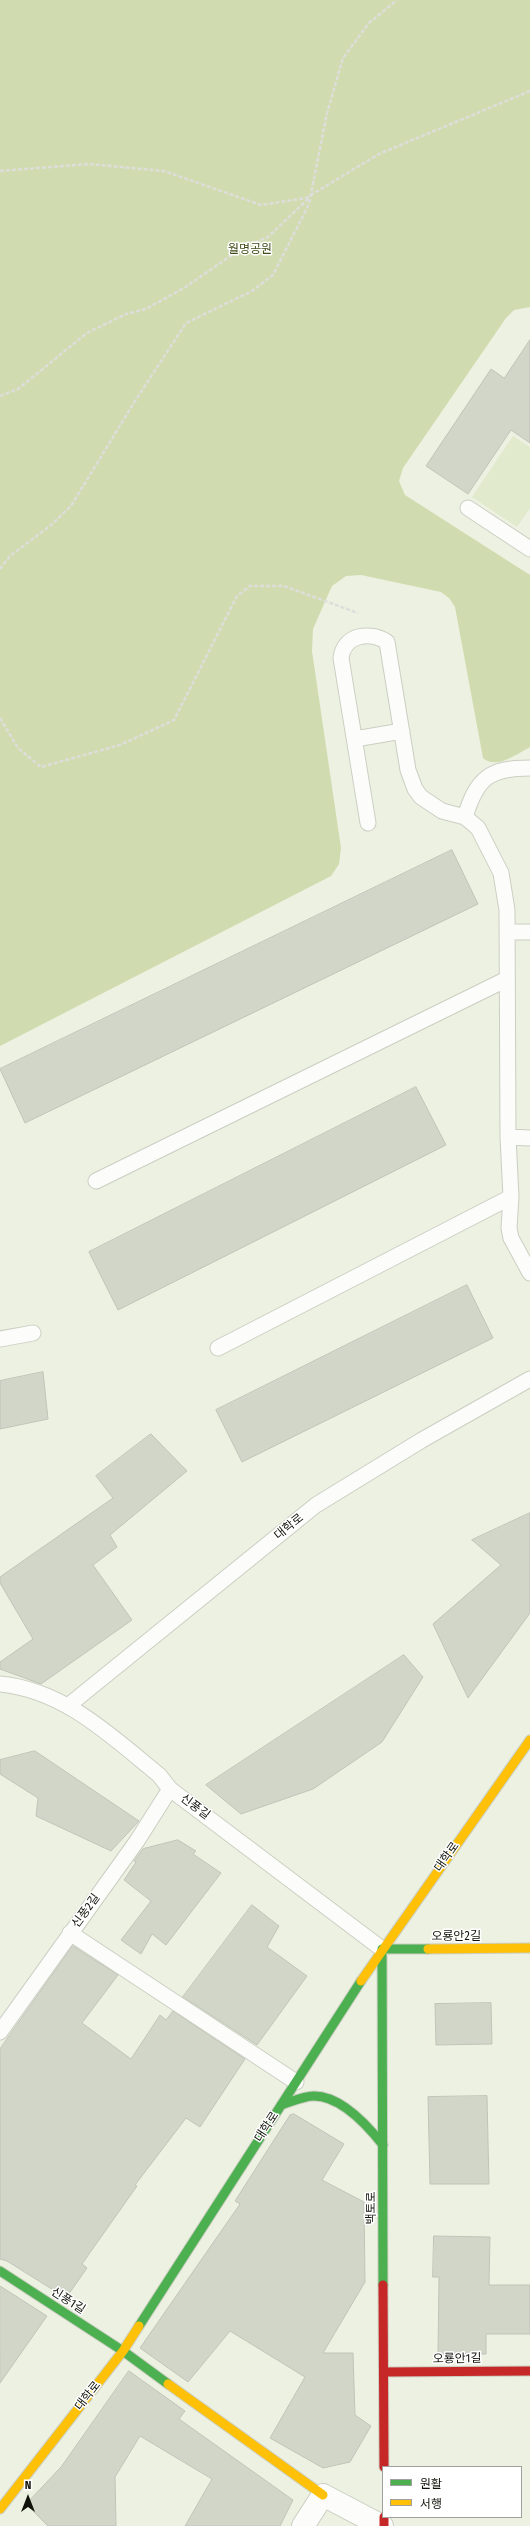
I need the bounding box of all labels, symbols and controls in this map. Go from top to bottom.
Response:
park label: 월명공원 [228,243,272,257]
street label: 대학로 [272,1511,306,1543]
street label: 신풍길 [177,1791,213,1823]
street label: 대학로 [432,1839,462,1875]
street label: 신풍2길 [69,1891,103,1931]
street label: 오룡안2길 [431,1930,481,1944]
street label: 대학로 [252,2109,282,2145]
street label: 백토로 [365,2191,379,2225]
street label: 신풍1길 [48,2285,88,2317]
street label: 오룡안1길 [432,2351,482,2367]
street label: 대학로 [72,2379,104,2413]
legend [382,2466,522,2518]
text: 원활 [420,2477,442,2491]
north arrow [8,2478,48,2518]
text: N [25,2479,31,2492]
text: 서행 [420,2497,442,2511]

